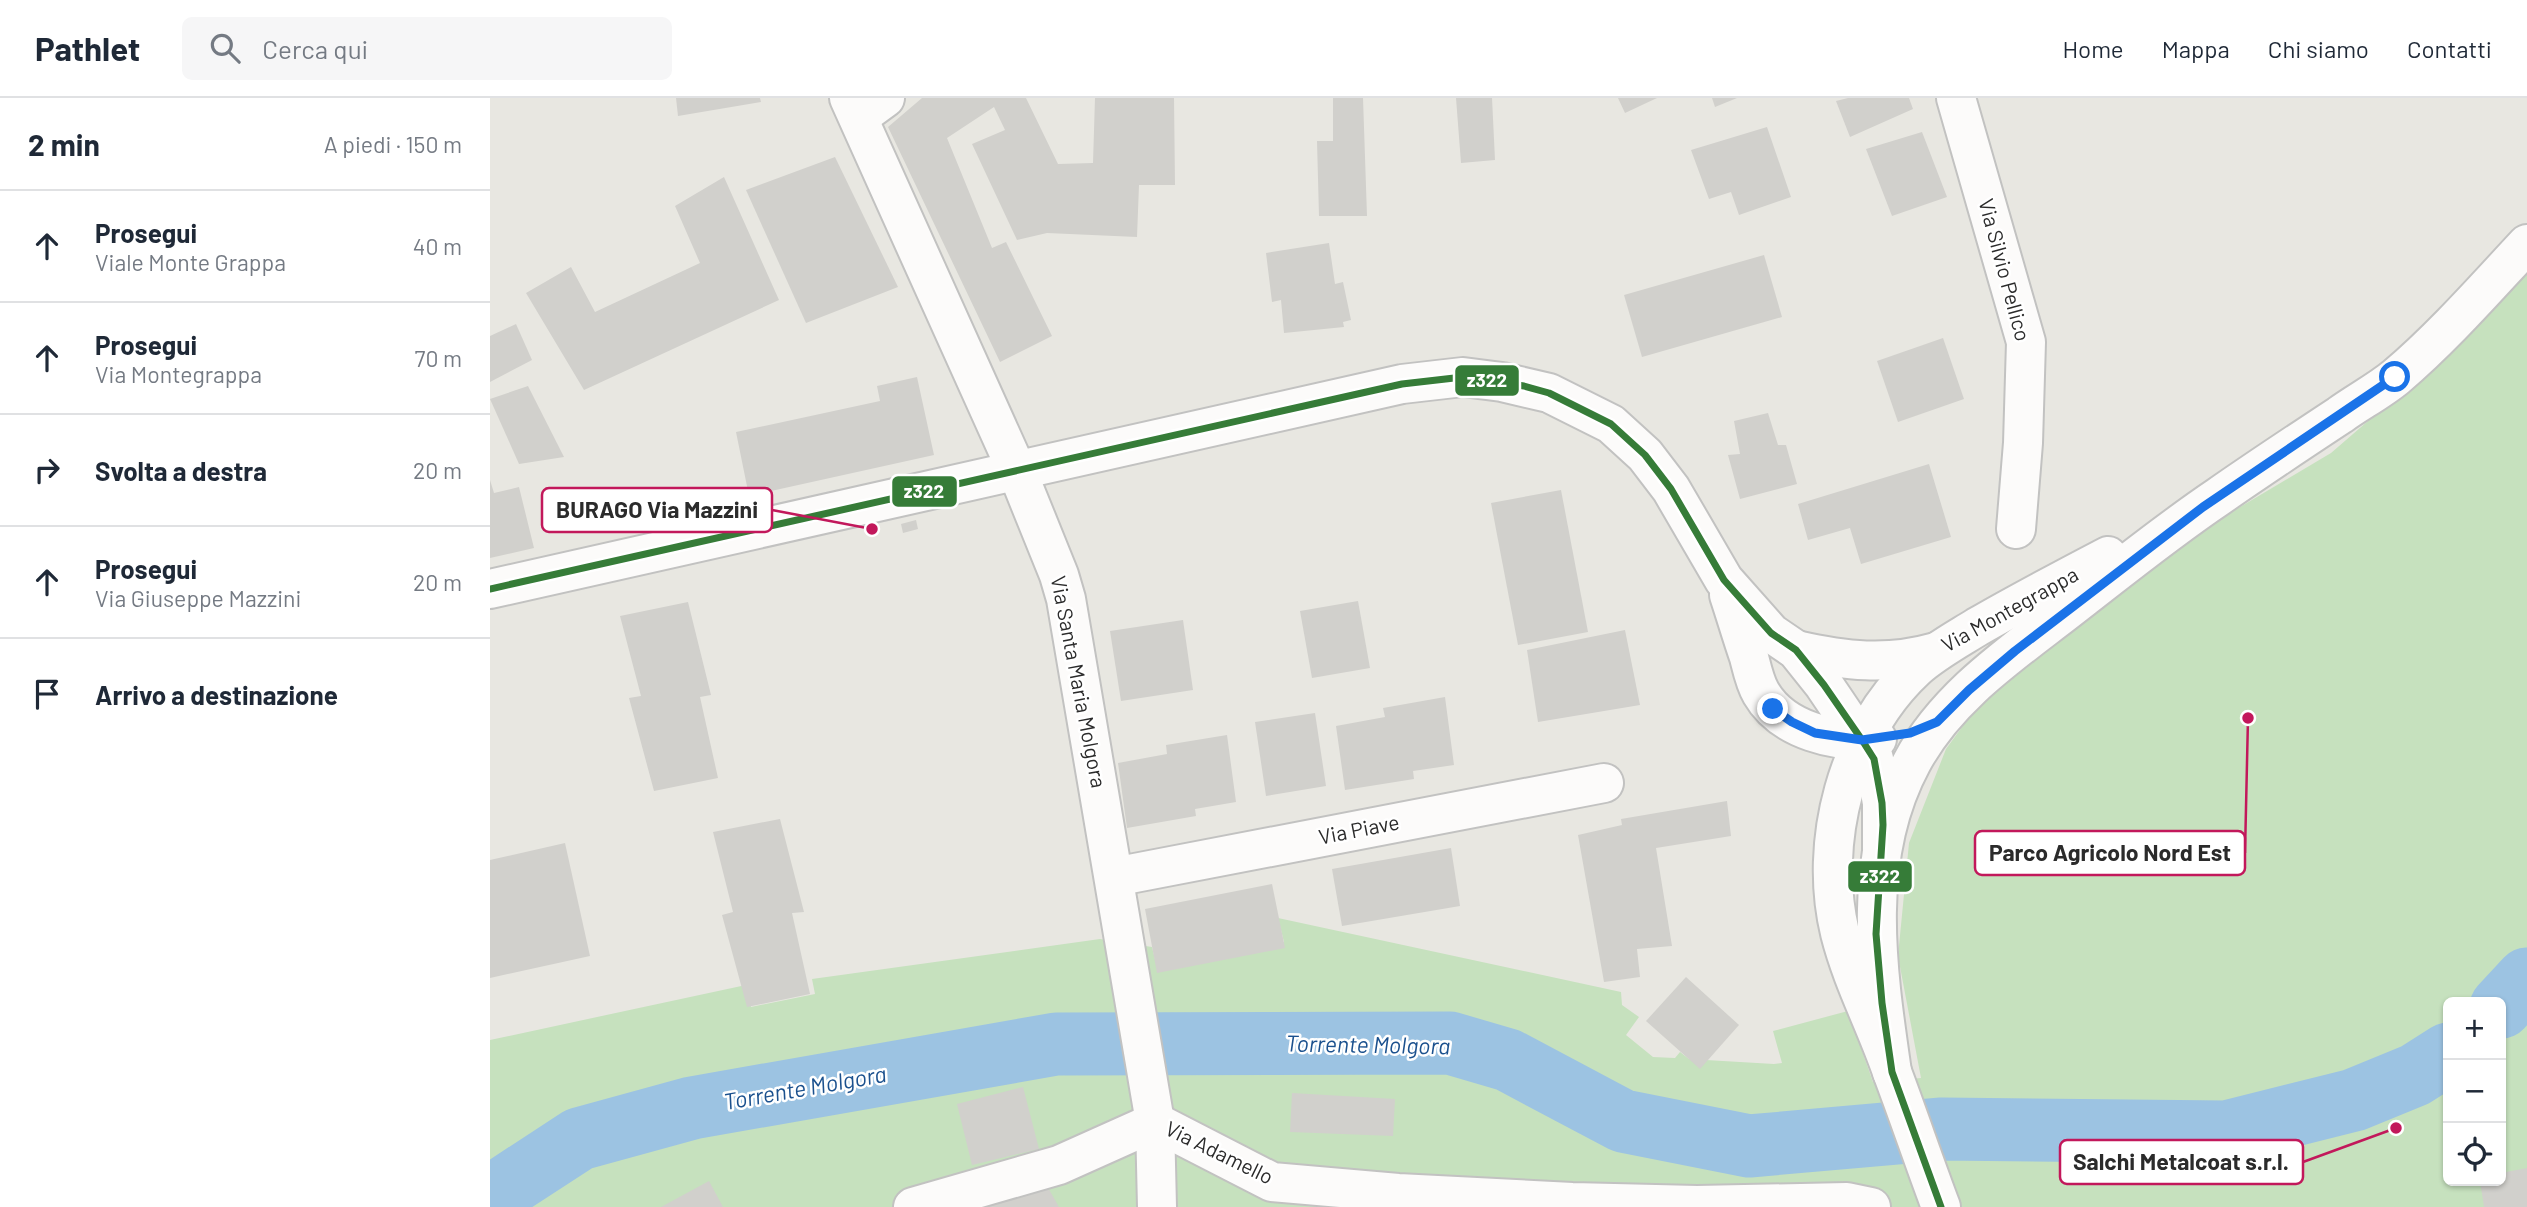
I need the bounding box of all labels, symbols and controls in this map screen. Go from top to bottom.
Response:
search box [182,17,672,80]
text: Pathlet [35,28,140,68]
icon: search [206,29,244,67]
text: Cerca qui [262,33,368,64]
text: Home [2062,34,2124,63]
text: Mappa [2162,34,2230,63]
text: Chi siamo [2268,34,2369,63]
text: Contatti [2407,34,2492,63]
text: 2 min [28,126,100,162]
text: A piedi · 150 m [324,130,462,158]
street label: Via Silvio Pellico [1974,196,2037,344]
text: Prosegui [95,217,197,248]
icon: ahead [28,227,66,265]
text: 40 m [413,232,462,260]
text: Viale Monte Grappa [95,248,286,276]
text: Prosegui [95,329,197,360]
icon: ahead [28,339,66,377]
text: 70 m [415,344,462,372]
text: Via Montegrappa [95,360,262,388]
route start [2379,361,2410,392]
line badge: z322 [1454,364,1520,397]
text: z322 [1467,368,1507,391]
icon: right [28,451,66,489]
text: Svolta a destra [95,455,267,486]
text: 20 m [413,456,462,484]
line badge: z322 [891,475,958,508]
text: z322 [904,479,944,502]
callout: BURAGO Via Mazzini [542,488,772,532]
text: BURAGO Via Mazzini [556,495,758,523]
text: Prosegui [95,553,197,584]
street label: Via Montegrappa [1937,561,2082,657]
icon: ahead [28,563,66,601]
text: 20 m [413,568,462,596]
street label: Via Santa Maria Molgora [1047,574,1112,790]
text: Via Giuseppe Mazzini [95,584,301,612]
icon: arrive [28,675,66,713]
text: Arrivo a destinazione [95,679,338,710]
route end [1757,693,1788,724]
street label: Via Piave [1316,808,1401,849]
callout: Parco Agricolo Nord Est [1975,831,2245,875]
text: Parco Agricolo Nord Est [1989,838,2231,866]
line badge: z322 [1847,860,1913,893]
text: z322 [1860,864,1900,887]
map controls [2443,997,2506,1186]
button: + [2443,997,2506,1060]
water label: Torrente Molgora [1285,1029,1451,1059]
water label: Torrente Molgora [721,1059,888,1115]
button: − [2443,1060,2506,1123]
street label: Via Adamello [1162,1115,1278,1188]
button: locate [2443,1123,2506,1186]
callout: Salchi Metalcoat s.r.l. [2060,1140,2303,1184]
text: Salchi Metalcoat s.r.l. [2073,1147,2289,1175]

